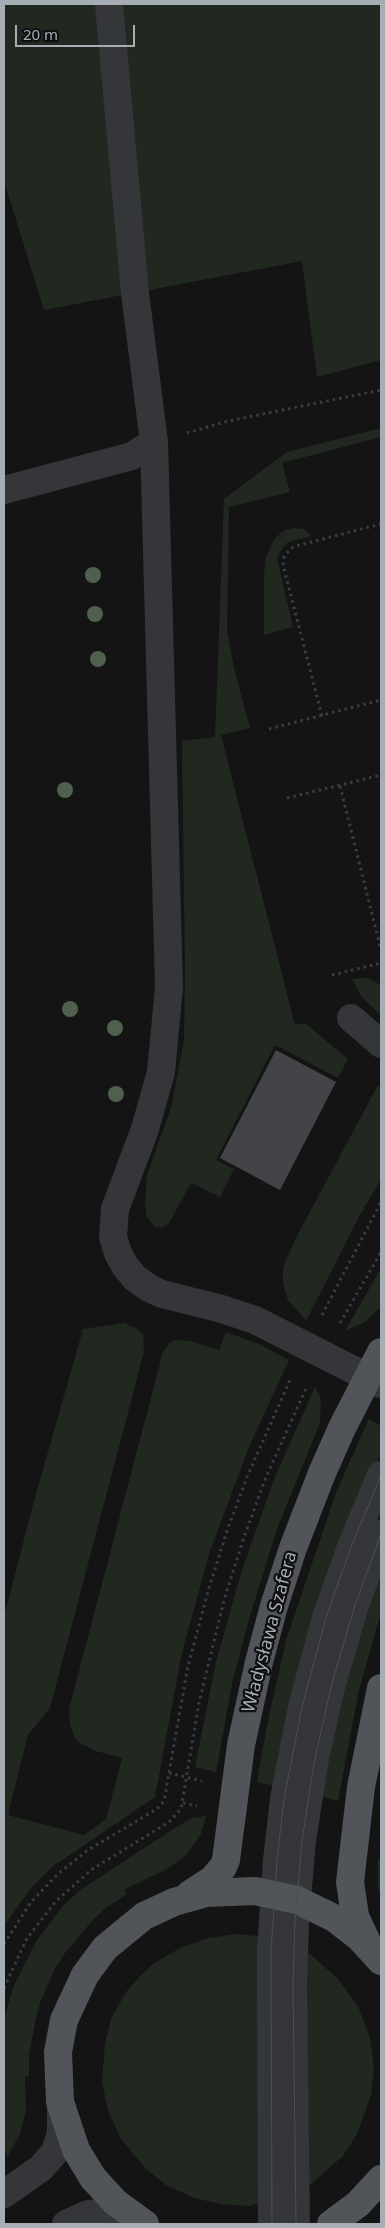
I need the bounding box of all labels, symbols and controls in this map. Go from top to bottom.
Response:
scale bar [18,15,138,47]
text: 20 m [23,24,58,44]
street label: Władysława Szafera [238,1549,302,1715]

